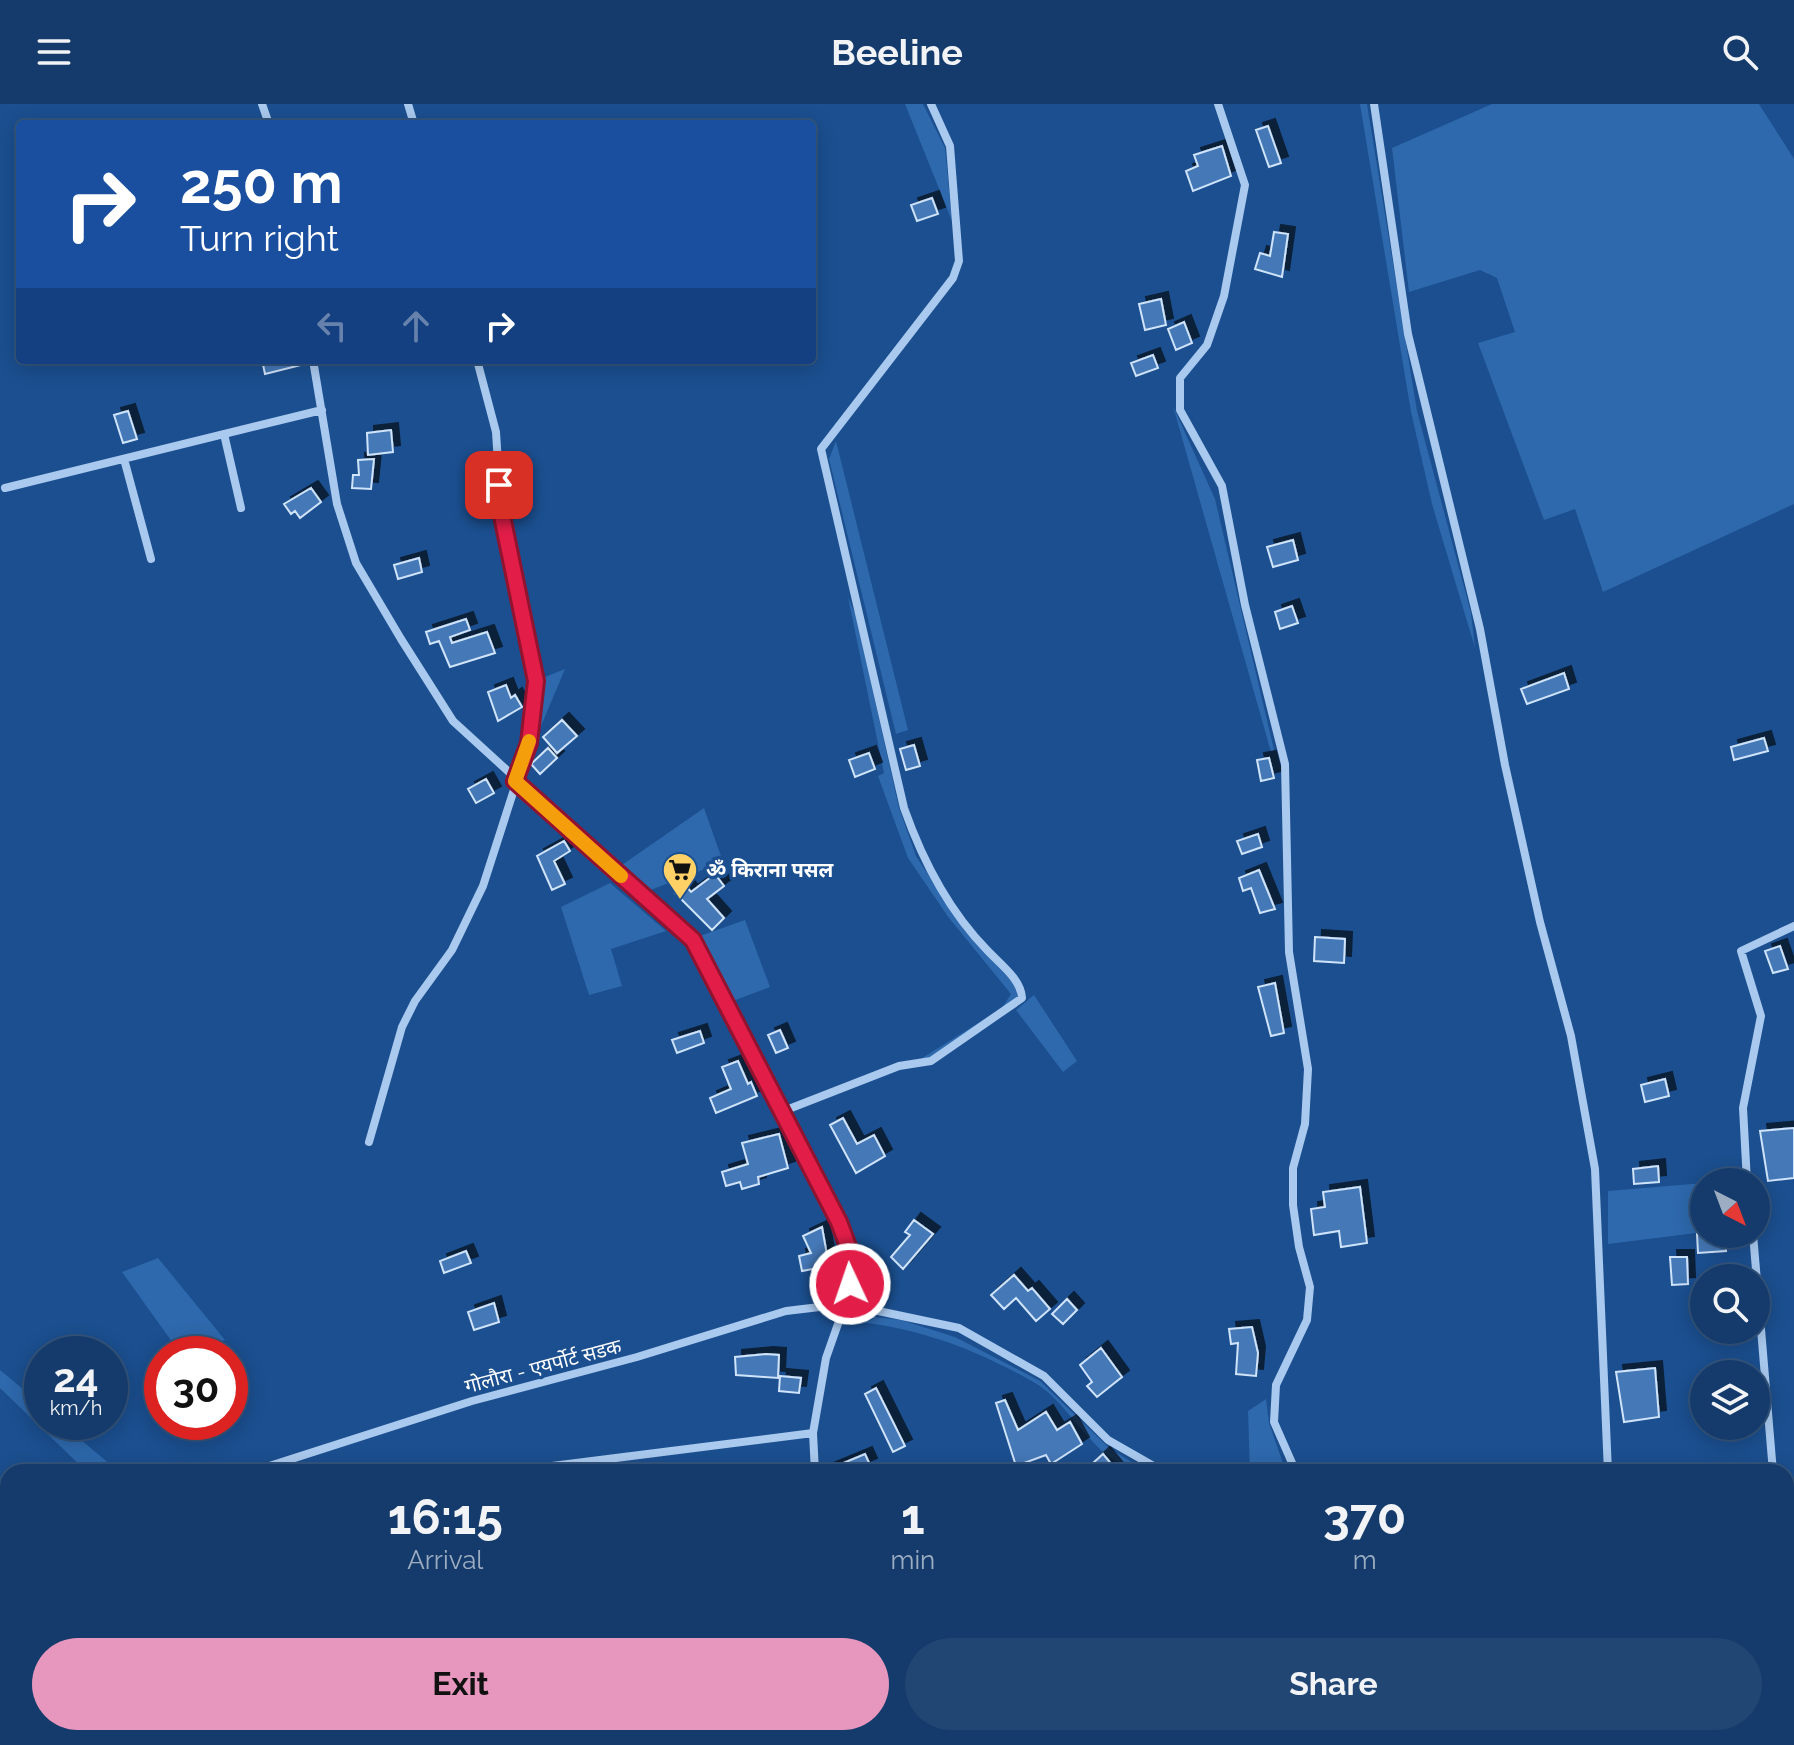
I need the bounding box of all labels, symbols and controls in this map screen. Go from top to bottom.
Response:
icon: menu [32,30,76,74]
icon: search [1718,30,1762,74]
text: Beeline [831,31,963,73]
text: 250 m [180,150,343,216]
icon: right [48,152,152,256]
text: Turn right [180,217,339,259]
icon: left [310,304,354,348]
icon: ahead [394,304,438,348]
icon: right [478,304,522,348]
pin [465,451,533,519]
icon: arrive [477,463,521,507]
supermarket icon: ॐ किराना पसल [661,851,699,901]
place label: ॐ किराना पसल [706,858,835,882]
north arrow [1690,1168,1770,1248]
map controls [1690,1168,1770,1440]
position arrow [808,1242,892,1326]
button: search [1690,1264,1770,1344]
street label: गोलौरा - एयर्पोर्ट सडक [462,1333,625,1398]
speed limit sign: 30 [144,1336,248,1440]
text: 24 [53,1354,99,1401]
button: layers [1690,1360,1770,1440]
text: km/h [50,1396,102,1420]
text: 16:15 [388,1489,503,1545]
text: 1 [901,1489,925,1545]
text: 370 [1323,1489,1406,1545]
text: Arrival [407,1545,483,1575]
text: min [891,1545,935,1575]
text: m [1353,1545,1377,1575]
button: Exit [32,1638,889,1730]
button: Share [905,1638,1762,1730]

